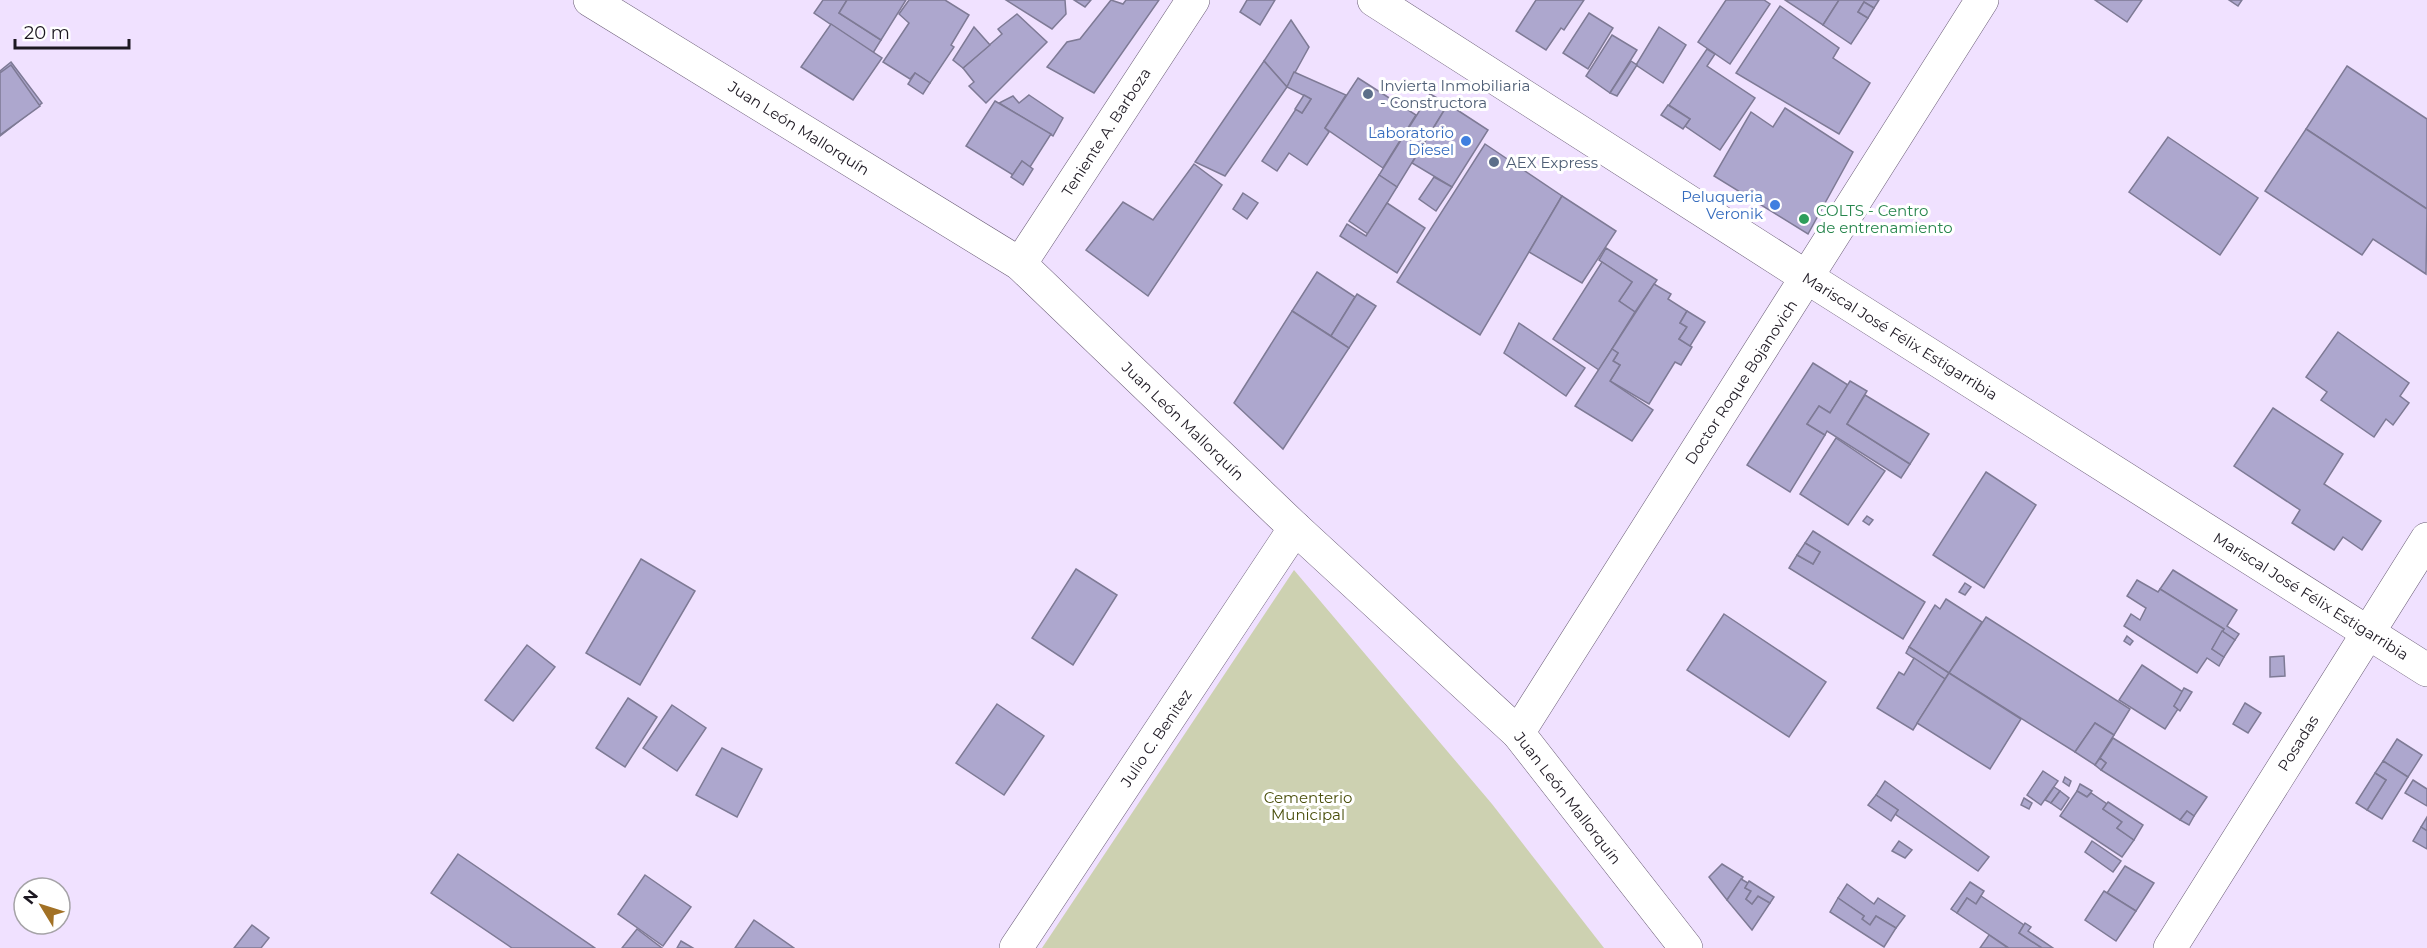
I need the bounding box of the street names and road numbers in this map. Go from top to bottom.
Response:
street label: Teniente A. Barboza [1057,64,1155,200]
street label: Juan León Mallorquín [724,76,873,179]
street label: Mariscal José Félix Estigarribia [1799,268,2001,404]
street label: Doctor Roque Bojanovich [1681,296,1801,468]
street label: Juan León Mallorquín [1117,357,1248,484]
street label: Mariscal José Félix Estigarribia [2210,528,2412,664]
street label: Julio C. Benitez [1116,685,1196,791]
street label: Posadas [2273,711,2323,775]
street label: Juan León Mallorquín [1510,727,1626,868]

